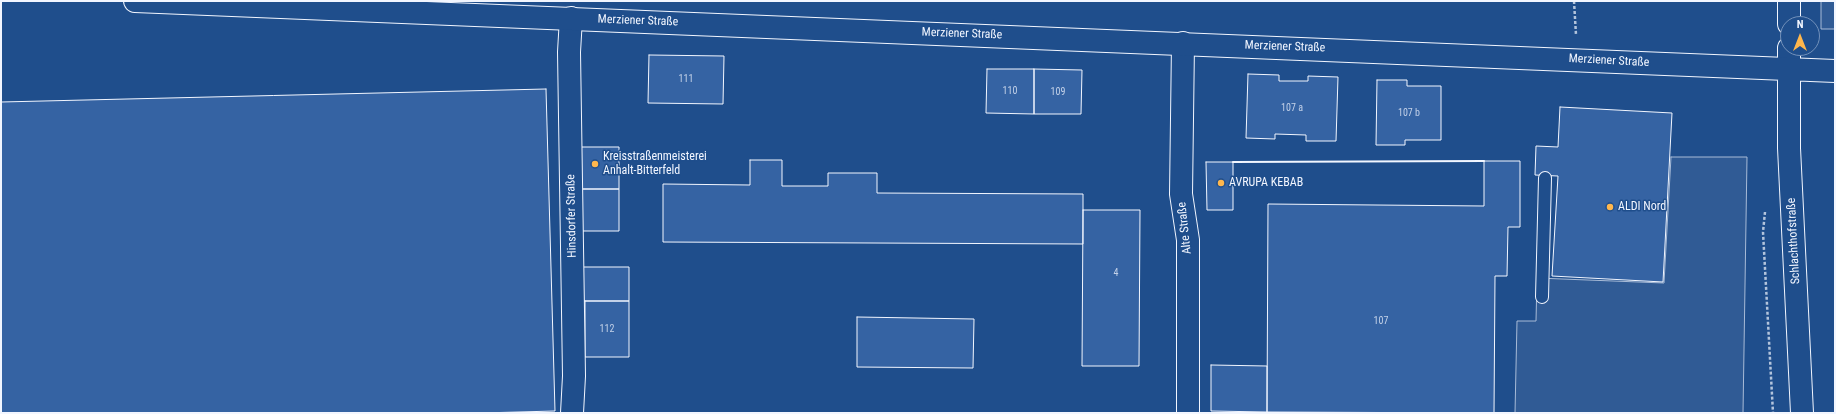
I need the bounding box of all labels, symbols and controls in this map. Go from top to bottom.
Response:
street label: Merziener Straße [597,12,679,30]
north arrow [1780,16,1820,56]
text: N [1797,18,1803,31]
street label: Merziener Straße [921,25,1003,43]
street label: Merziener Straße [1244,38,1326,56]
street label: Merziener Straße [1568,52,1650,70]
house number: 111 [679,73,693,85]
house number: 110 [1003,85,1017,97]
house number: 109 [1051,86,1065,98]
house number: 107 a [1281,102,1303,114]
house number: 107 b [1398,107,1420,119]
place label: Kreisstraßenmeisterei Anhalt-Bitterfeld [603,150,707,178]
marker: Kreisstraßenmeisterei Anhalt-Bitterfeld [590,159,600,169]
street label: Hinsdorfer Straße [564,174,580,258]
place label: AVRUPA KEBAB [1229,176,1303,190]
marker: AVRUPA KEBAB [1216,178,1226,188]
street label: Schlachthofstraße [1785,197,1803,285]
place label: ALDI Nord [1618,200,1666,214]
street label: Alte Straße [1175,201,1195,255]
marker: ALDI Nord [1605,202,1615,212]
house number: 4 [1114,267,1118,279]
house number: 107 [1374,315,1388,327]
house number: 112 [600,323,614,335]

